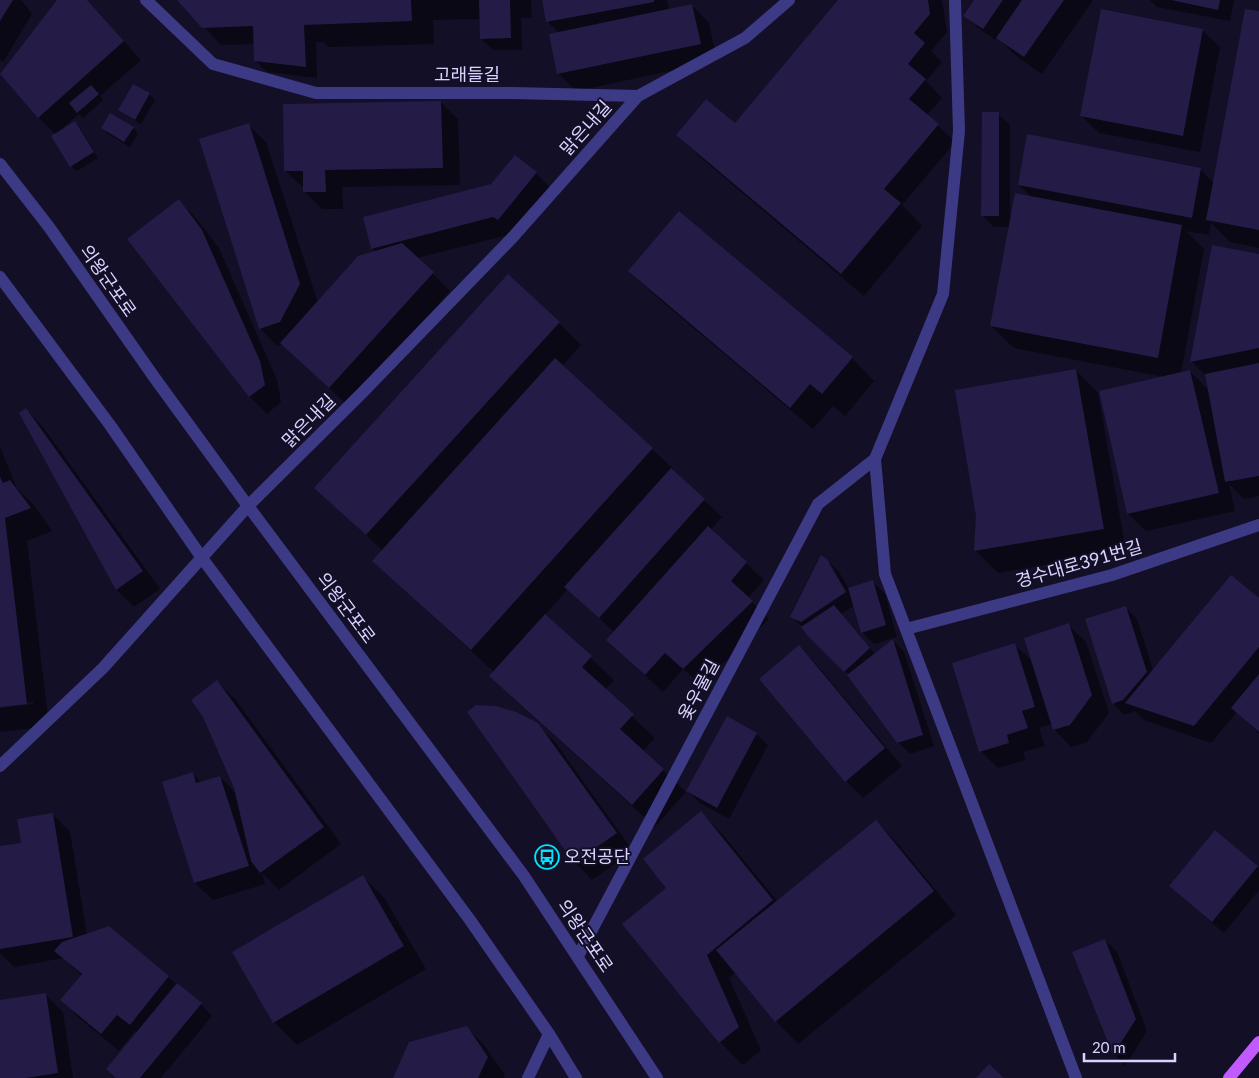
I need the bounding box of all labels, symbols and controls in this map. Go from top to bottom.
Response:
street label: 고래들길 [434,63,500,85]
street label: 맑은내길 [555,95,616,159]
street label: 의왕군포로 [76,240,142,321]
street label: 맑은내길 [277,389,339,451]
street label: 경수대로391번길 [1013,534,1145,592]
street label: 의왕군포로 [313,568,381,647]
street label: 옻우물길 [673,655,723,724]
bus stop icon: 오전공단 [534,844,560,870]
place label: 오전공단 [564,845,630,867]
street label: 의왕군포로 [554,895,618,976]
scale bar [1084,1030,1175,1062]
text: 20 m [1092,1038,1126,1056]

